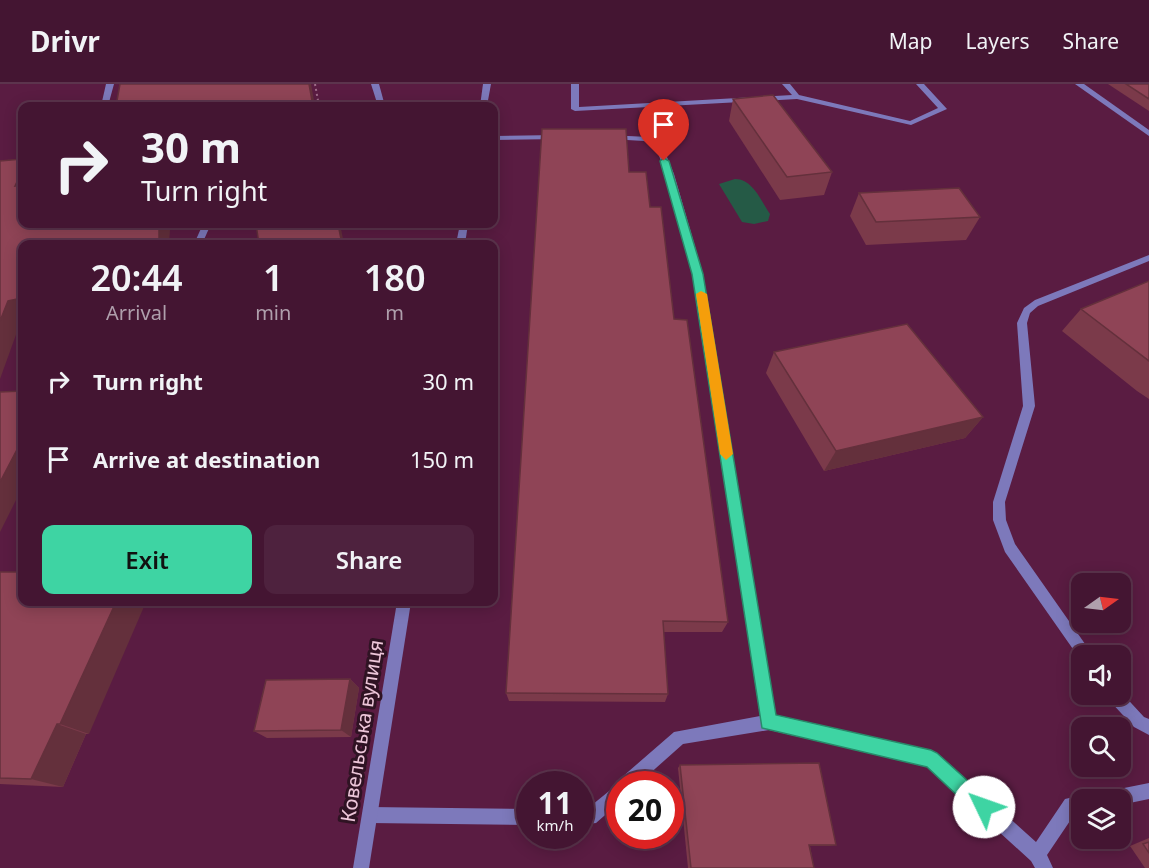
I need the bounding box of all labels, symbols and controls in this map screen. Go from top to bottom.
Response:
text: Drivr [30,22,100,60]
text: Map [889,27,933,55]
text: Layers [966,27,1030,55]
text: Share [1063,27,1119,55]
pin [638,99,689,161]
icon: arrive [647,108,680,141]
text: 30 m [141,118,241,175]
icon: right [42,126,120,204]
text: Turn right [141,172,267,209]
text: 20:44 [90,253,183,302]
text: 1 [263,253,284,302]
text: 180 [364,253,426,302]
text: Arrival [106,299,167,326]
text: min [255,299,291,326]
text: m [385,299,404,326]
icon: right [42,365,75,398]
text: Turn right [93,366,203,396]
text: 30 m [423,366,474,396]
icon: arrive [42,443,75,476]
text: Arrive at destination [93,444,320,474]
text: 150 m [410,444,474,474]
button: Exit [42,525,252,594]
button: Share [264,525,474,594]
north arrow [1071,573,1131,633]
map controls [1071,573,1131,849]
street label: Ковельська вулиця [334,638,389,824]
button: sound [1071,645,1131,705]
button: search [1071,717,1131,777]
speed limit sign: 20 [606,771,684,849]
position arrow [952,775,1016,839]
text: 11 [538,782,572,823]
button: layers [1071,789,1131,849]
text: km/h [537,815,573,835]

